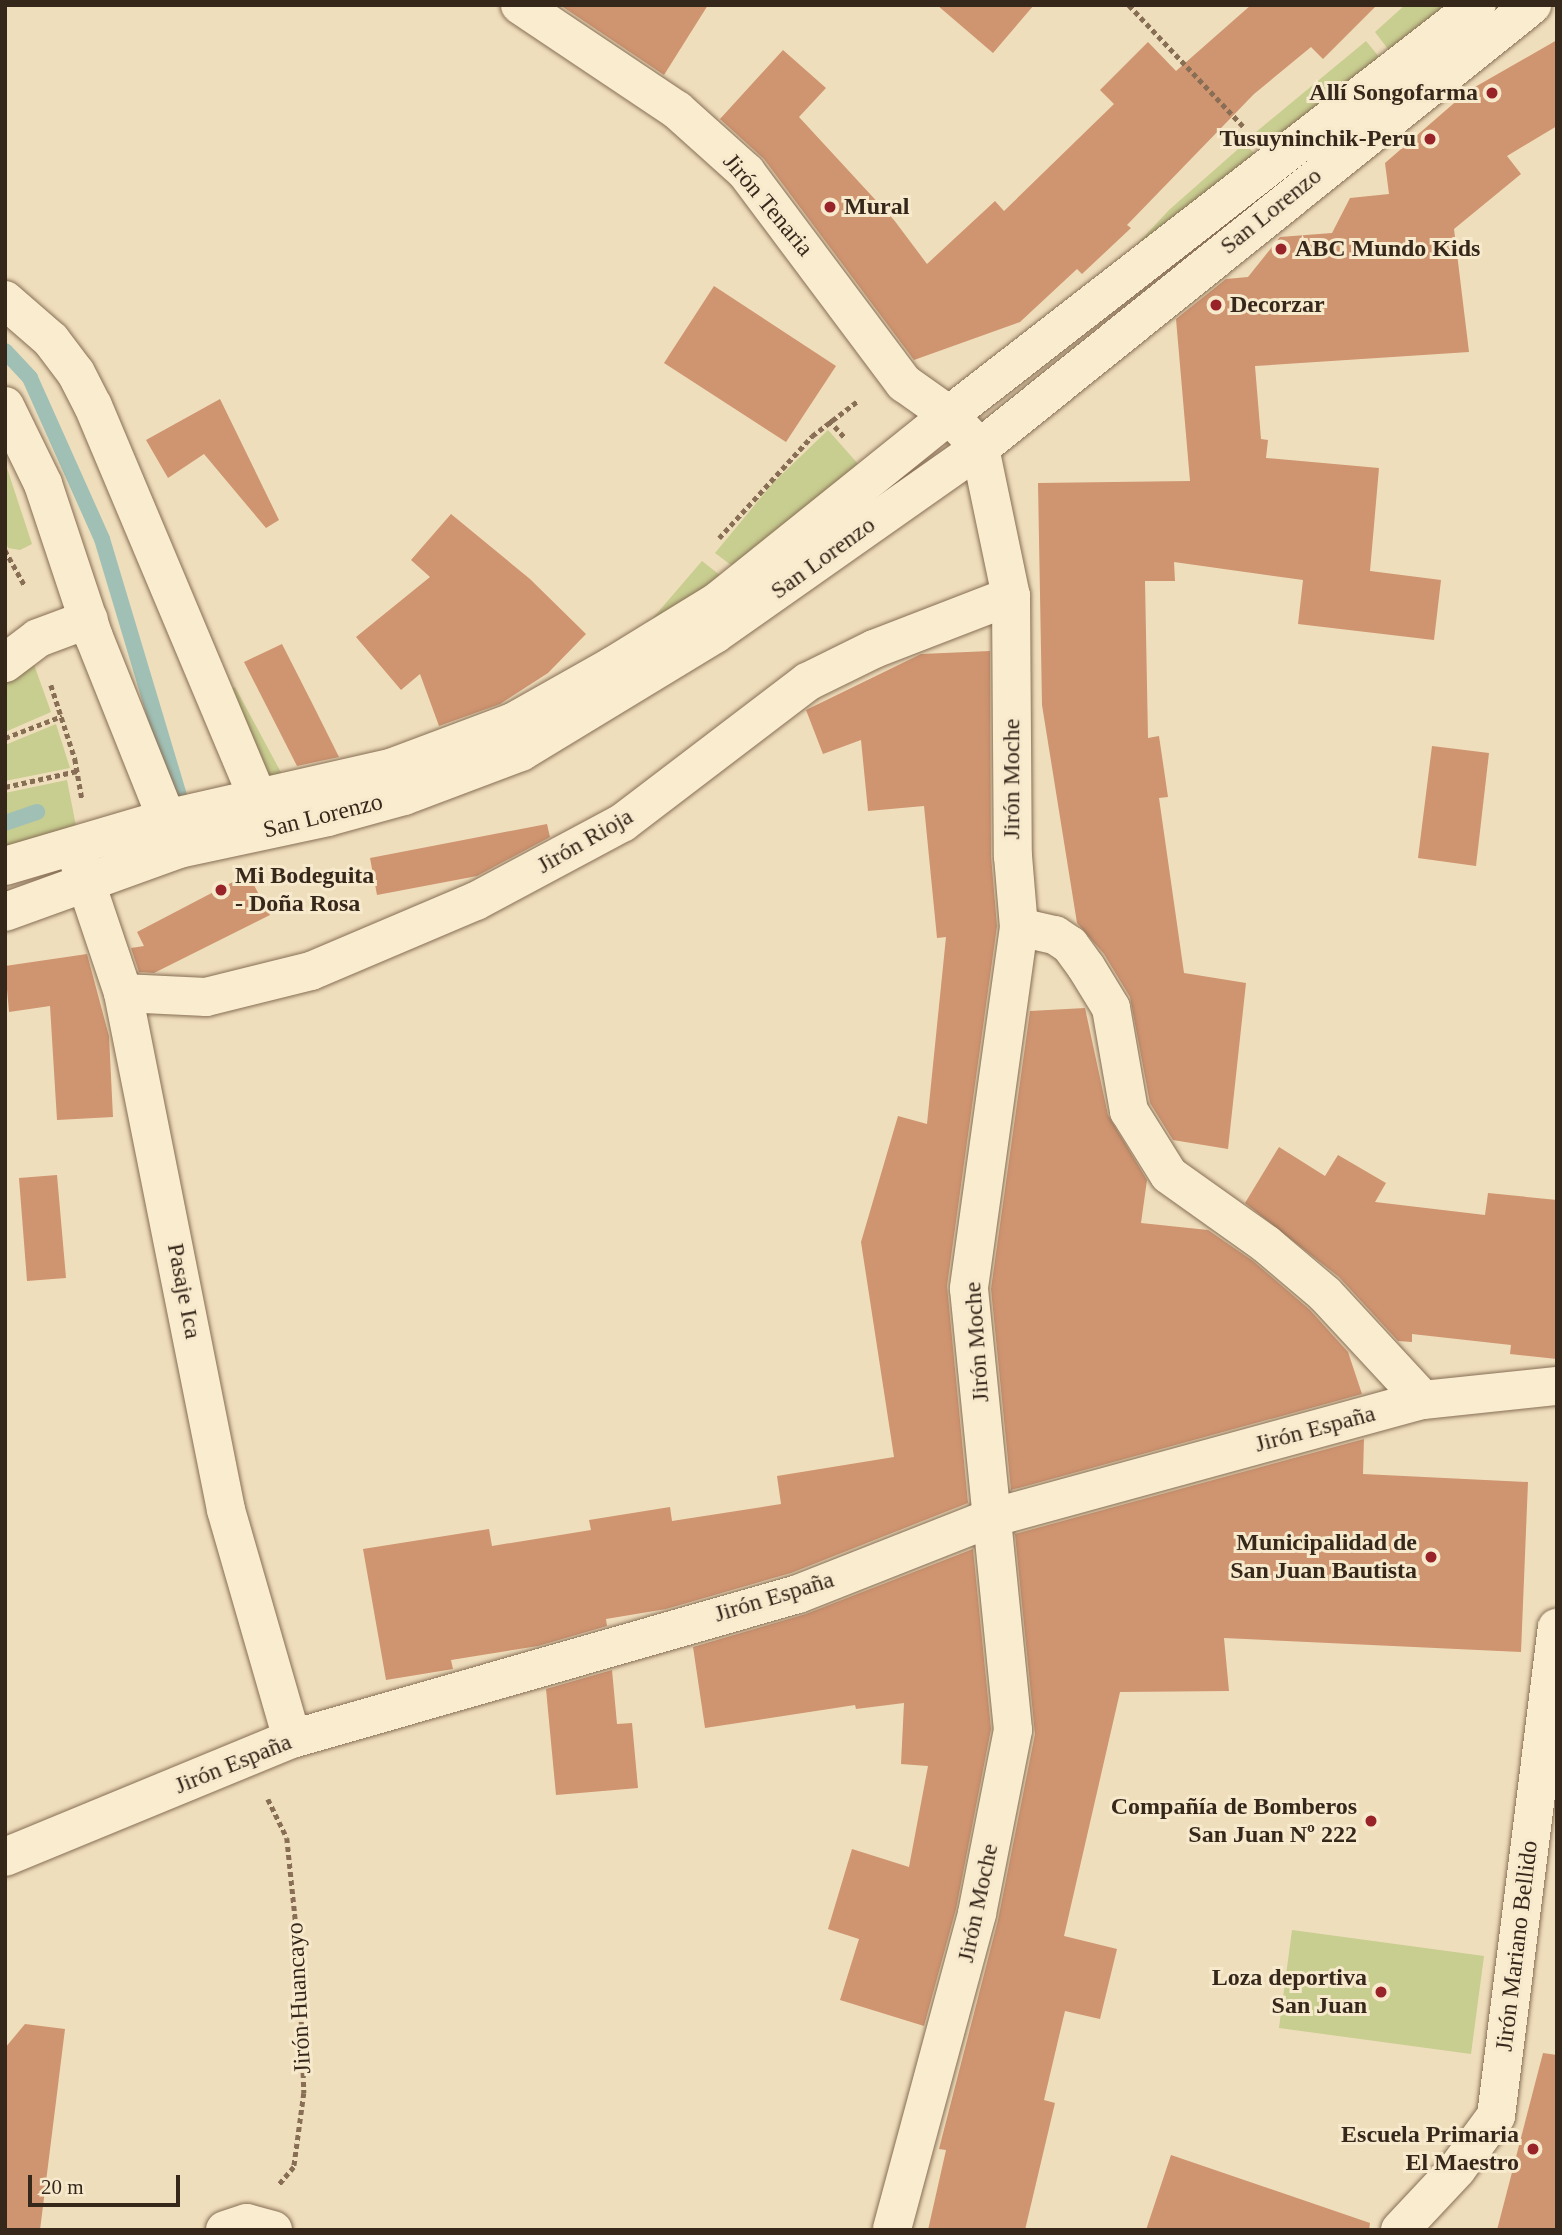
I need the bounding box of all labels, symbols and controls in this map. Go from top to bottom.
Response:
place label: Allí Songofarma [1309,79,1478,107]
marker: Allí Songofarma [1484,85,1500,101]
place label: Tusuyninchik-Peru [1219,125,1416,153]
marker: Tusuyninchik-Peru [1422,131,1438,147]
street label: Jirón Tenaria [717,148,819,262]
street label: San Lorenzo [1215,161,1327,261]
place label: Mural [844,193,909,221]
marker: Mural [822,199,838,215]
place label: ABC Mundo Kids [1295,235,1480,263]
marker: ABC Mundo Kids [1273,241,1289,257]
place label: Decorzar [1230,291,1325,319]
marker: Decorzar [1208,297,1224,313]
street label: San Lorenzo [765,511,881,605]
street label: Jirón Moche [998,719,1026,839]
street label: San Lorenzo [260,787,386,845]
street label: Jirón Rioja [532,802,638,880]
place label: Mi Bodeguita - Doña Rosa [235,862,374,918]
marker: Mi Bodeguita - Doña Rosa [213,882,229,898]
street label: Pasaje Ica [161,1241,207,1341]
street label: Jirón Moche [958,1281,996,1403]
street label: Jirón España [1252,1399,1378,1459]
place label: Municipalidad de San Juan Bautista [1230,1529,1417,1585]
marker: Municipalidad de San Juan Bautista [1423,1549,1439,1565]
street label: Jirón España [711,1565,837,1629]
street label: Jirón España [170,1728,296,1800]
place label: Compañía de Bomberos San Juan Nº 222 [1111,1793,1357,1849]
marker: Compañía de Bomberos San Juan Nº 222 [1363,1813,1379,1829]
street label: Jirón Mariano Bellido [1490,1839,1544,2053]
street label: Jirón Moche [951,1841,1005,1965]
street label: Jirón Huancayo [281,1922,317,2074]
place label: Loza deportiva San Juan [1212,1964,1367,2020]
marker: Loza deportiva San Juan [1373,1984,1389,2000]
place label: Escuela Primaria El Maestro [1341,2121,1519,2177]
marker: Escuela Primaria El Maestro [1525,2141,1541,2157]
scale bar [32,2162,184,2206]
text: 20 m [41,2175,84,2199]

